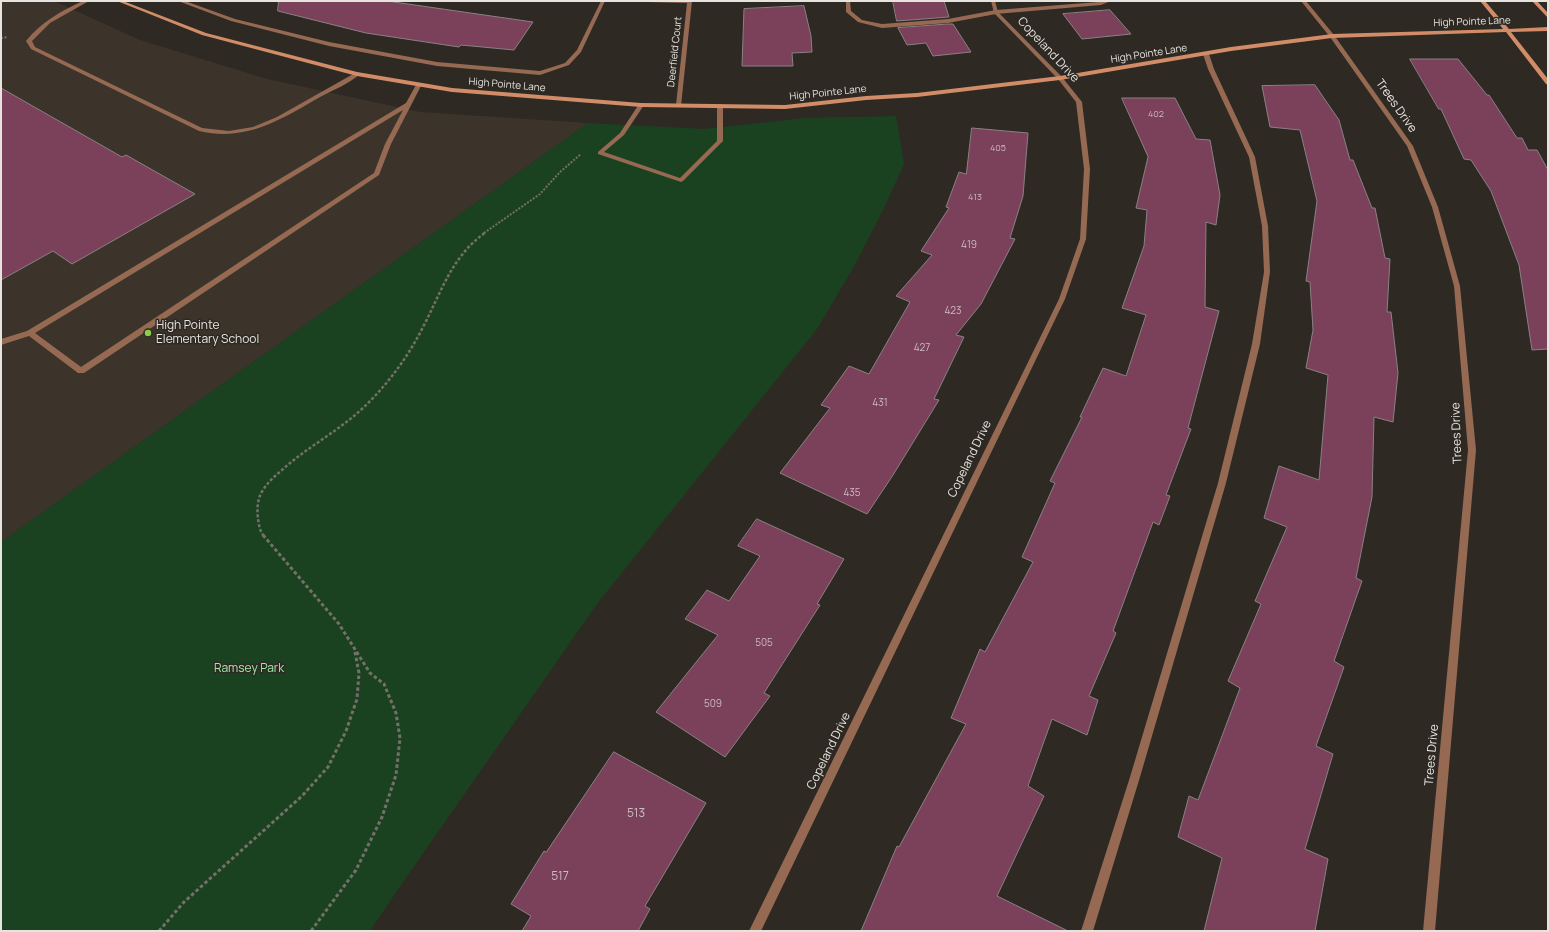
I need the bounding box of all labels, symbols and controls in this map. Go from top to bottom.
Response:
street label: Copeland Drive [1014,14,1082,86]
street label: High Pointe Lane [1433,15,1511,29]
street label: Deerfield Court [665,16,685,88]
street label: High Pointe Lane [1110,42,1188,66]
street label: High Pointe Lane [468,76,546,94]
street label: Trees Drive [1372,77,1420,135]
street label: High Pointe Lane [789,83,867,103]
house number: 402 [1148,109,1164,119]
house number: 405 [990,143,1006,153]
house number: 413 [968,192,982,202]
house number: 419 [961,239,977,251]
house number: 423 [944,305,962,317]
place label: High Pointe Elementary School [156,319,259,347]
marker: High Pointe Elementary School [143,328,153,338]
house number: 427 [914,342,930,354]
house number: 431 [872,397,888,409]
street label: Trees Drive [1449,402,1465,464]
street label: Copeland Drive [945,418,995,500]
house number: 435 [843,487,861,499]
house number: 505 [755,637,773,649]
park label: Ramsey Park [214,662,284,676]
house number: 509 [704,698,722,710]
street label: Copeland Drive [804,710,854,792]
street label: Trees Drive [1422,724,1442,786]
house number: 513 [627,807,645,821]
house number: 517 [551,870,569,884]

